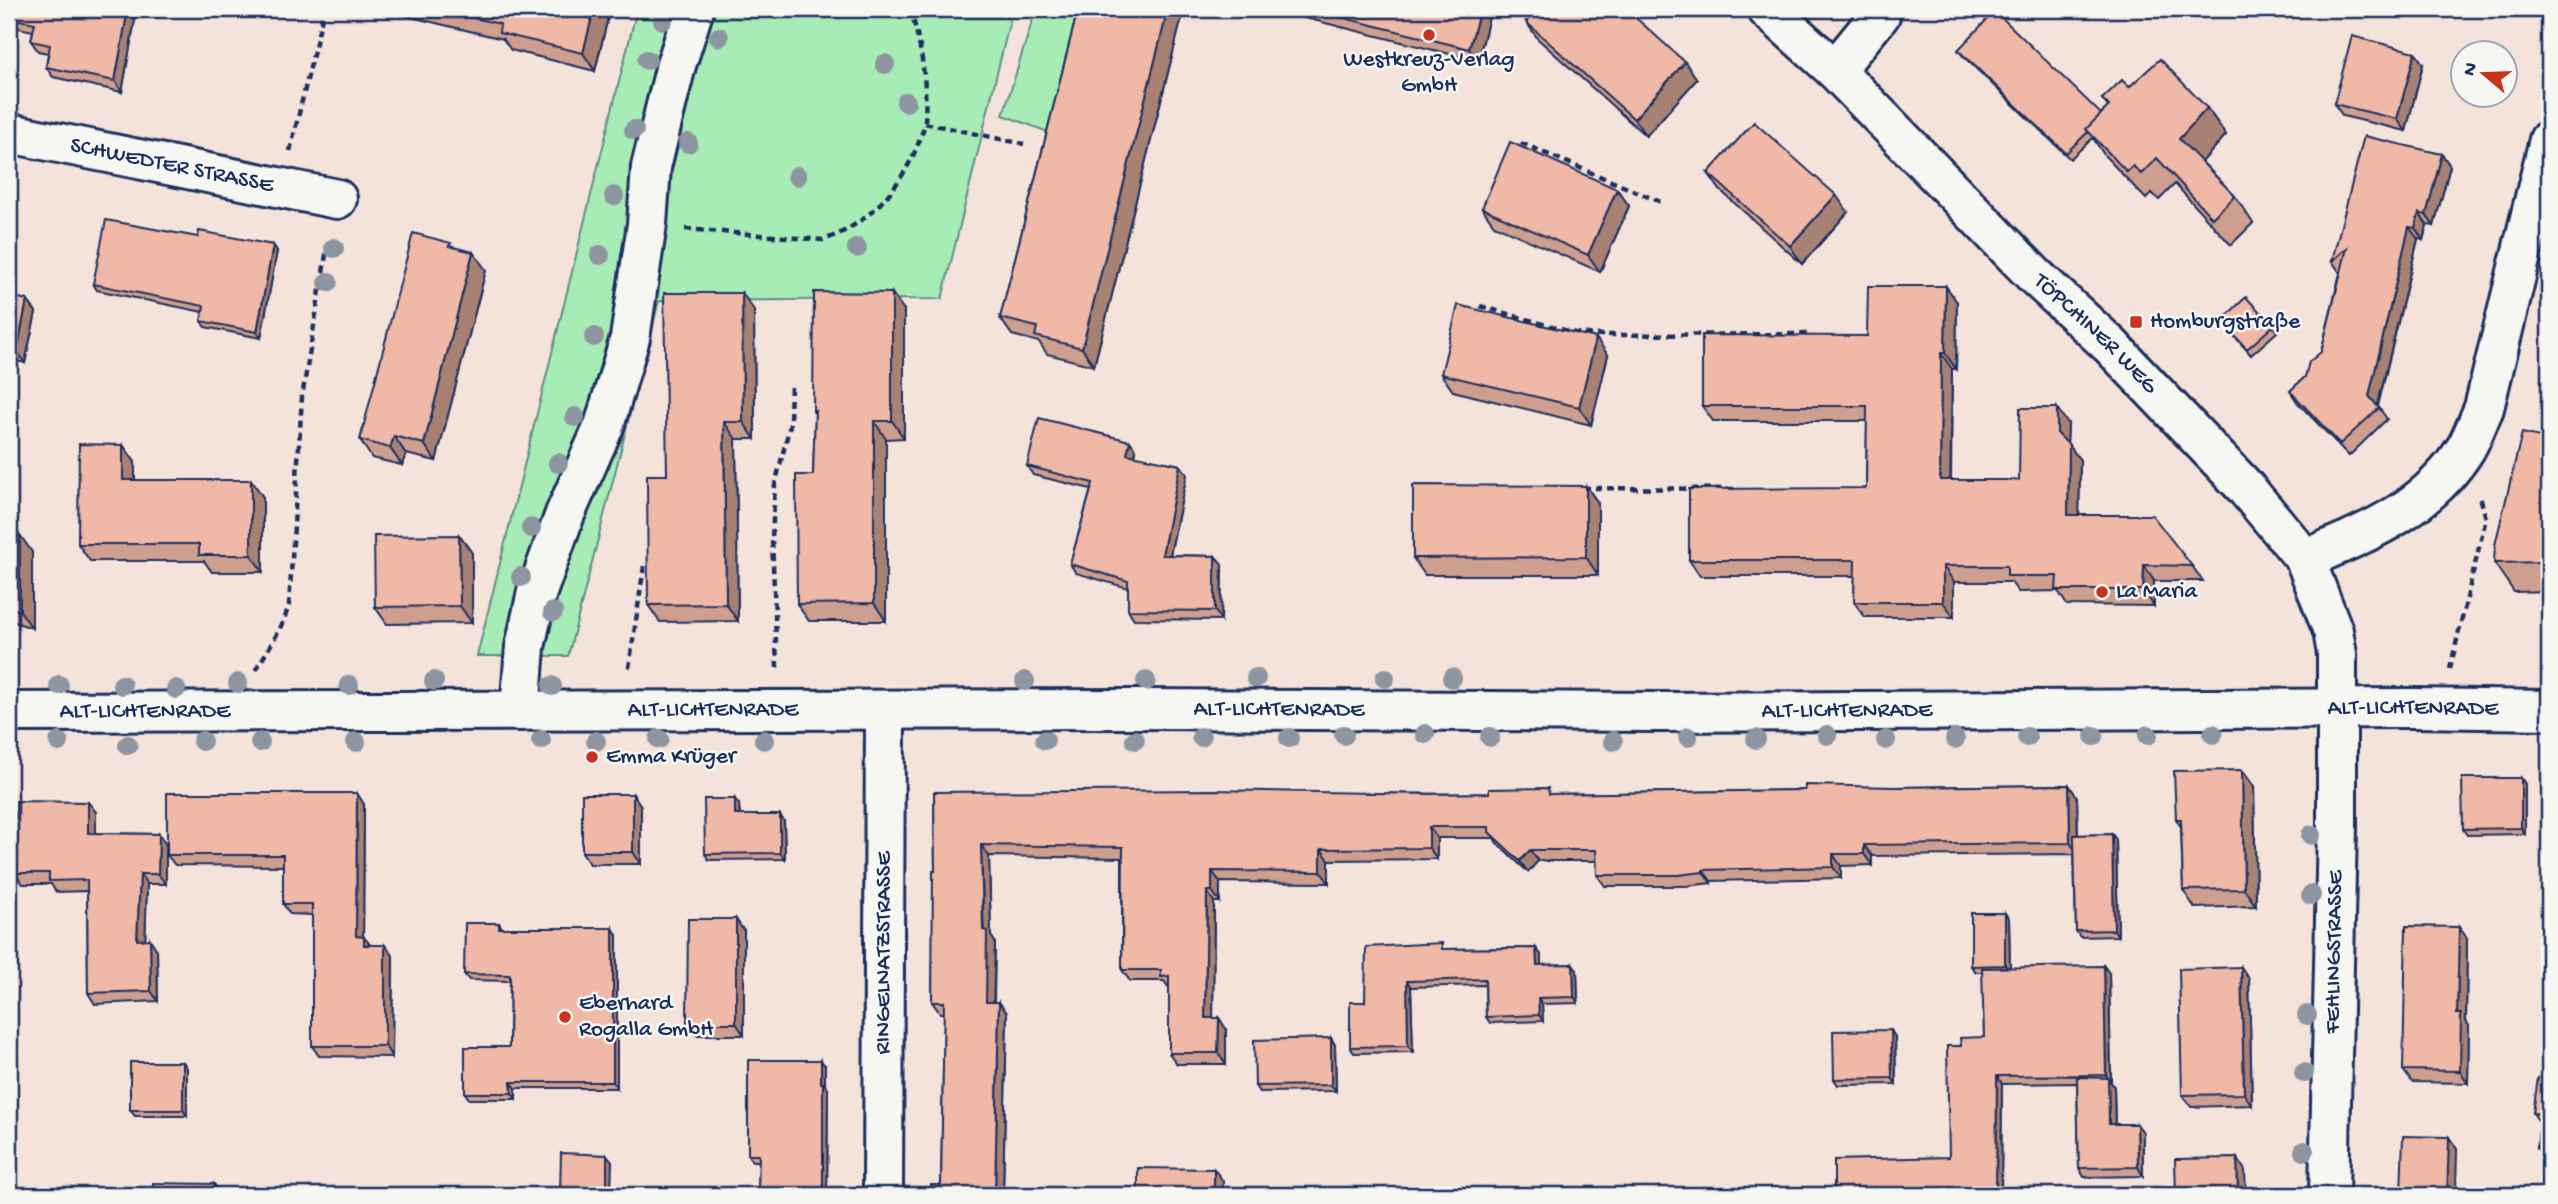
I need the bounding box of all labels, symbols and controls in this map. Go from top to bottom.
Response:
marker: Westkreuz-Verlag GmbH [1421,27,1437,43]
north arrow [2450,38,2520,108]
place label: Westkreuz-Verlag GmbH [1343,47,1515,100]
text: N [2458,60,2484,79]
street label: SCHWEDTER STRASSE [68,132,277,200]
street label: TÖPCHINER WEG [2026,266,2164,401]
place label: Homburgstraße [2150,309,2301,336]
marker: Homburgstraße [2128,314,2144,330]
place label: La Maria [2116,579,2198,606]
marker: La Maria [2094,584,2110,600]
street label: ALT-LICHTENRADE [2327,694,2500,723]
street label: ALT-LICHTENRADE [628,696,800,724]
street label: ALT-LICHTENRADE [1193,696,1366,724]
street label: ALT-LICHTENRADE [1761,697,1934,725]
street label: ALT-LICHTENRADE [60,698,232,725]
place label: Emma Krüger [606,744,738,771]
marker: Emma Krüger [584,749,600,765]
street label: RINGELNATZSTRASSE [870,850,898,1055]
street label: FEHLINGSTRASSE [2320,868,2350,1035]
place label: Eberhard Rogalla GmbH [579,991,714,1044]
marker: Eberhard Rogalla GmbH [557,1009,573,1025]

